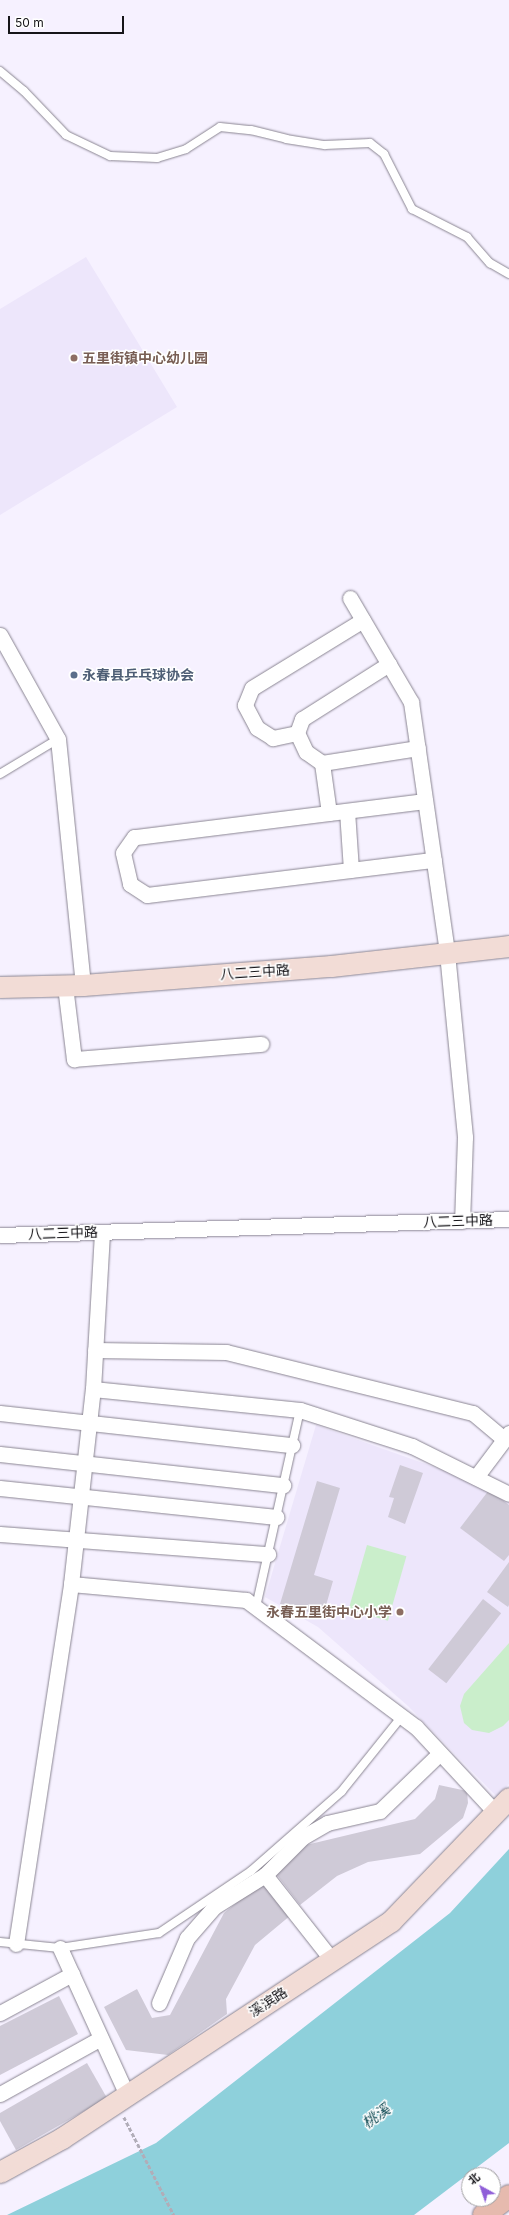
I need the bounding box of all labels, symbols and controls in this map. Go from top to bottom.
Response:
scale bar [10,8,126,34]
text: 50 m [15,15,44,30]
place label: 五里街镇中心幼儿园 [82,350,208,366]
marker: 五里街镇中心幼儿园 [69,353,79,363]
place label: 永春县乒乓球协会 [82,667,194,683]
marker: 永春县乒乓球协会 [69,670,79,680]
street label: 八二三中路 [219,961,291,983]
street label: 八二三中路 [423,1211,493,1231]
street label: 八二三中路 [28,1223,98,1243]
place label: 永春五里街中心小学 [266,1604,392,1620]
marker: 永春五里街中心小学 [395,1607,405,1617]
street label: 溪滨路 [246,1984,290,2020]
water label: 桃溪 [359,2100,393,2132]
north arrow [461,2167,501,2207]
text: 北 [465,2170,483,2187]

